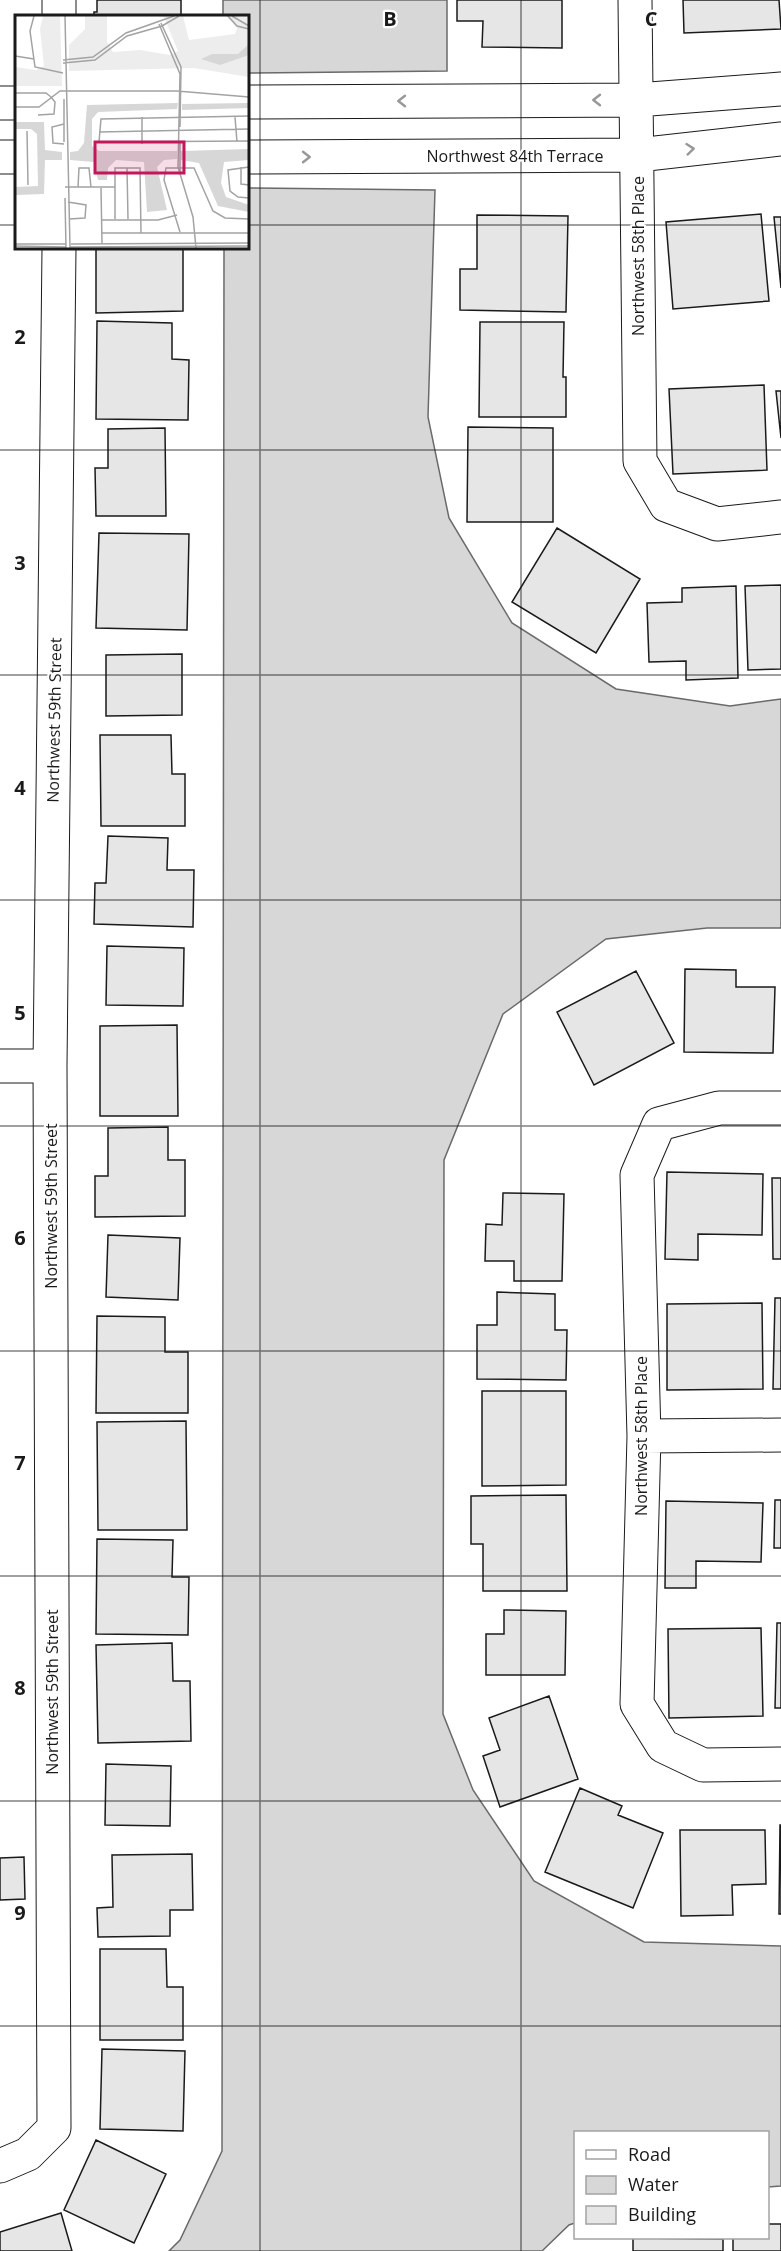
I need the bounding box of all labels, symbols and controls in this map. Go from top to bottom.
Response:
text: B [383,5,397,32]
text: C [645,5,658,32]
inset map [15,15,249,249]
one-way arrow [592,94,601,107]
one-way arrow [397,95,406,108]
one-way arrow [685,143,694,156]
street label: Northwest 84th Terrace [427,145,604,167]
one-way arrow [301,151,310,163]
street label: Northwest 58th Place [627,176,649,336]
text: 2 [14,323,26,350]
text: 3 [14,549,26,576]
street label: Northwest 59th Street [42,637,66,803]
text: 4 [14,774,26,801]
text: 5 [14,999,26,1026]
street label: Northwest 59th Street [40,1123,62,1289]
text: 6 [14,1224,26,1251]
street label: Northwest 58th Place [630,1356,652,1516]
text: 7 [14,1449,26,1476]
street label: Northwest 59th Street [41,1609,63,1775]
text: 8 [14,1674,26,1701]
text: 9 [14,1899,26,1926]
legend [574,2131,769,2239]
text: Road [628,2142,671,2166]
text: Water [628,2172,679,2196]
text: Building [628,2202,696,2226]

